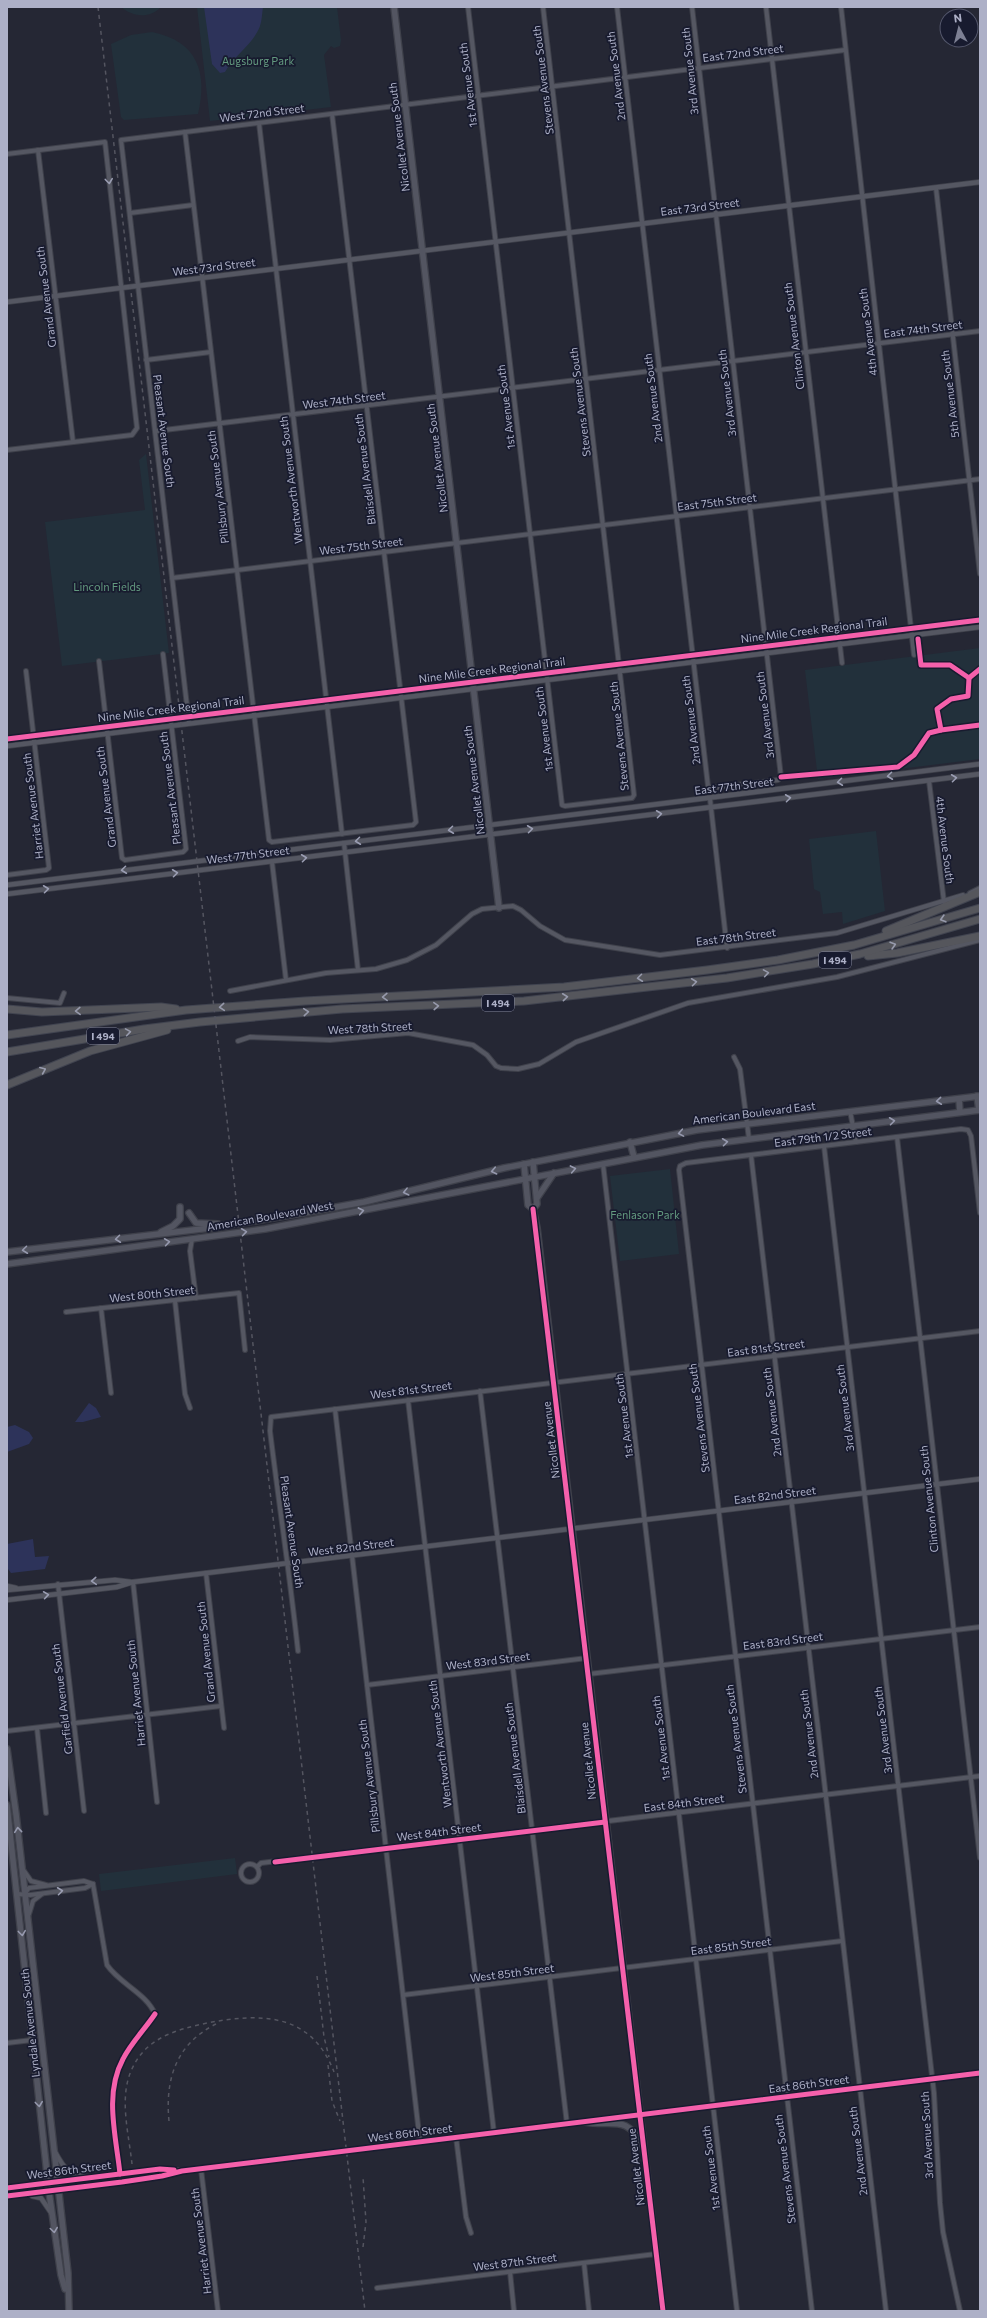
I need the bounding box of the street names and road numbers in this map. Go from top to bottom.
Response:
street label: Stevens Avenue South [529,25,556,135]
street label: 3rd Avenue South [678,27,701,115]
street label: 2nd Avenue South [604,31,627,121]
street label: East 72nd Street [702,41,785,64]
street label: 1st Avenue South [456,42,479,128]
street label: Nicollet Avenue South [385,82,412,192]
street label: West 72nd Street [219,101,306,124]
street label: East 73rd Street [660,195,741,218]
street label: Grand Avenue South [33,246,58,348]
street label: West 73rd Street [172,255,257,278]
street label: Clinton Avenue South [780,282,807,390]
street label: 4th Avenue South [856,287,879,377]
street label: East 74th Street [883,317,964,340]
street label: Stevens Avenue South [566,347,593,457]
street label: 3rd Avenue South [715,349,738,437]
street label: 5th Avenue South [938,350,961,439]
street label: 2nd Avenue South [641,353,664,443]
street label: 1st Avenue South [494,364,517,450]
street label: Pleasant Avenue South [151,374,178,488]
street label: West 74th Street [302,388,387,411]
street label: Nicollet Avenue South [423,403,450,513]
street label: Blaisdell Avenue South [351,413,378,525]
street label: Wentworth Avenue South [276,416,305,545]
street label: Pillsbury Avenue South [204,430,231,544]
street label: East 75th Street [676,490,758,513]
street label: West 75th Street [318,534,404,557]
street label: Nine Mile Creek Regional Trail [740,614,888,645]
street label: Nine Mile Creek Regional Trail [418,654,566,685]
street label: 3rd Avenue South [753,671,776,759]
street label: 2nd Avenue South [679,675,702,765]
street label: Stevens Avenue South [606,681,631,791]
street label: 1st Avenue South [532,686,555,772]
street label: Nine Mile Creek Regional Trail [97,693,245,724]
street label: Nicollet Avenue South [460,725,487,835]
street label: Pleasant Avenue South [156,731,183,845]
street label: Grand Avenue South [93,746,118,848]
street label: Harriet Avenue South [20,752,45,860]
street label: East 77th Street [694,774,775,797]
street label: 4th Avenue South [934,795,957,885]
street label: West 77th Street [206,843,291,866]
street label: East 78th Street [695,925,777,948]
road number: I 494 [819,952,851,968]
road number: I 494 [482,995,514,1011]
street label: West 78th Street [328,1019,413,1036]
road number: I 494 [87,1028,119,1044]
street label: American Boulevard East [692,1098,817,1126]
street label: East 79th 1/2 Street [773,1124,873,1149]
street label: American Boulevard West [206,1198,334,1233]
street label: West 80th Street [109,1283,196,1304]
street label: East 81st Street [726,1336,806,1359]
street label: Stevens Avenue South [685,1363,712,1473]
street label: 3rd Avenue South [833,1364,856,1452]
street label: 2nd Avenue South [760,1367,783,1457]
street label: 1st Avenue South [612,1373,635,1459]
street label: West 81st Street [369,1378,453,1401]
street label: Nicollet Avenue [539,1400,562,1479]
street label: Clinton Avenue South [916,1445,941,1553]
street label: Pleasant Avenue South [278,1475,307,1589]
street label: East 82nd Street [733,1483,817,1506]
street label: West 82nd Street [307,1535,395,1558]
street label: Grand Avenue South [194,1601,217,1703]
street label: East 83rd Street [742,1629,824,1652]
street label: Harriet Avenue South [123,1639,148,1747]
street label: Garfield Avenue South [48,1643,75,1755]
street label: West 83rd Street [445,1649,531,1672]
street label: Wentworth Avenue South [425,1680,454,1809]
street label: Stevens Avenue South [722,1684,749,1794]
street label: 3rd Avenue South [871,1686,894,1774]
street label: 2nd Avenue South [797,1689,820,1779]
street label: 1st Avenue South [649,1695,672,1781]
street label: Blaisdell Avenue South [501,1702,528,1814]
street label: Pillsbury Avenue South [355,1719,382,1833]
street label: Nicollet Avenue [577,1722,598,1800]
street label: East 84th Street [643,1791,725,1814]
street label: West 84th Street [396,1820,482,1843]
street label: East 85th Street [690,1934,772,1957]
street label: West 85th Street [469,1961,555,1984]
street label: Lyndale Avenue South [17,1968,42,2078]
street label: East 86th Street [768,2072,851,2095]
street label: 3rd Avenue South [918,2091,935,2179]
street label: 2nd Avenue South [846,2106,869,2196]
street label: Stevens Avenue South [771,2114,798,2224]
street label: West 86th Street [367,2121,454,2144]
street label: 1st Avenue South [699,2125,722,2211]
street label: Nicollet Avenue [624,2127,647,2206]
street label: West 86th Street [26,2158,113,2181]
street label: Harriet Avenue South [188,2187,213,2295]
street label: West 87th Street [472,2250,558,2273]

